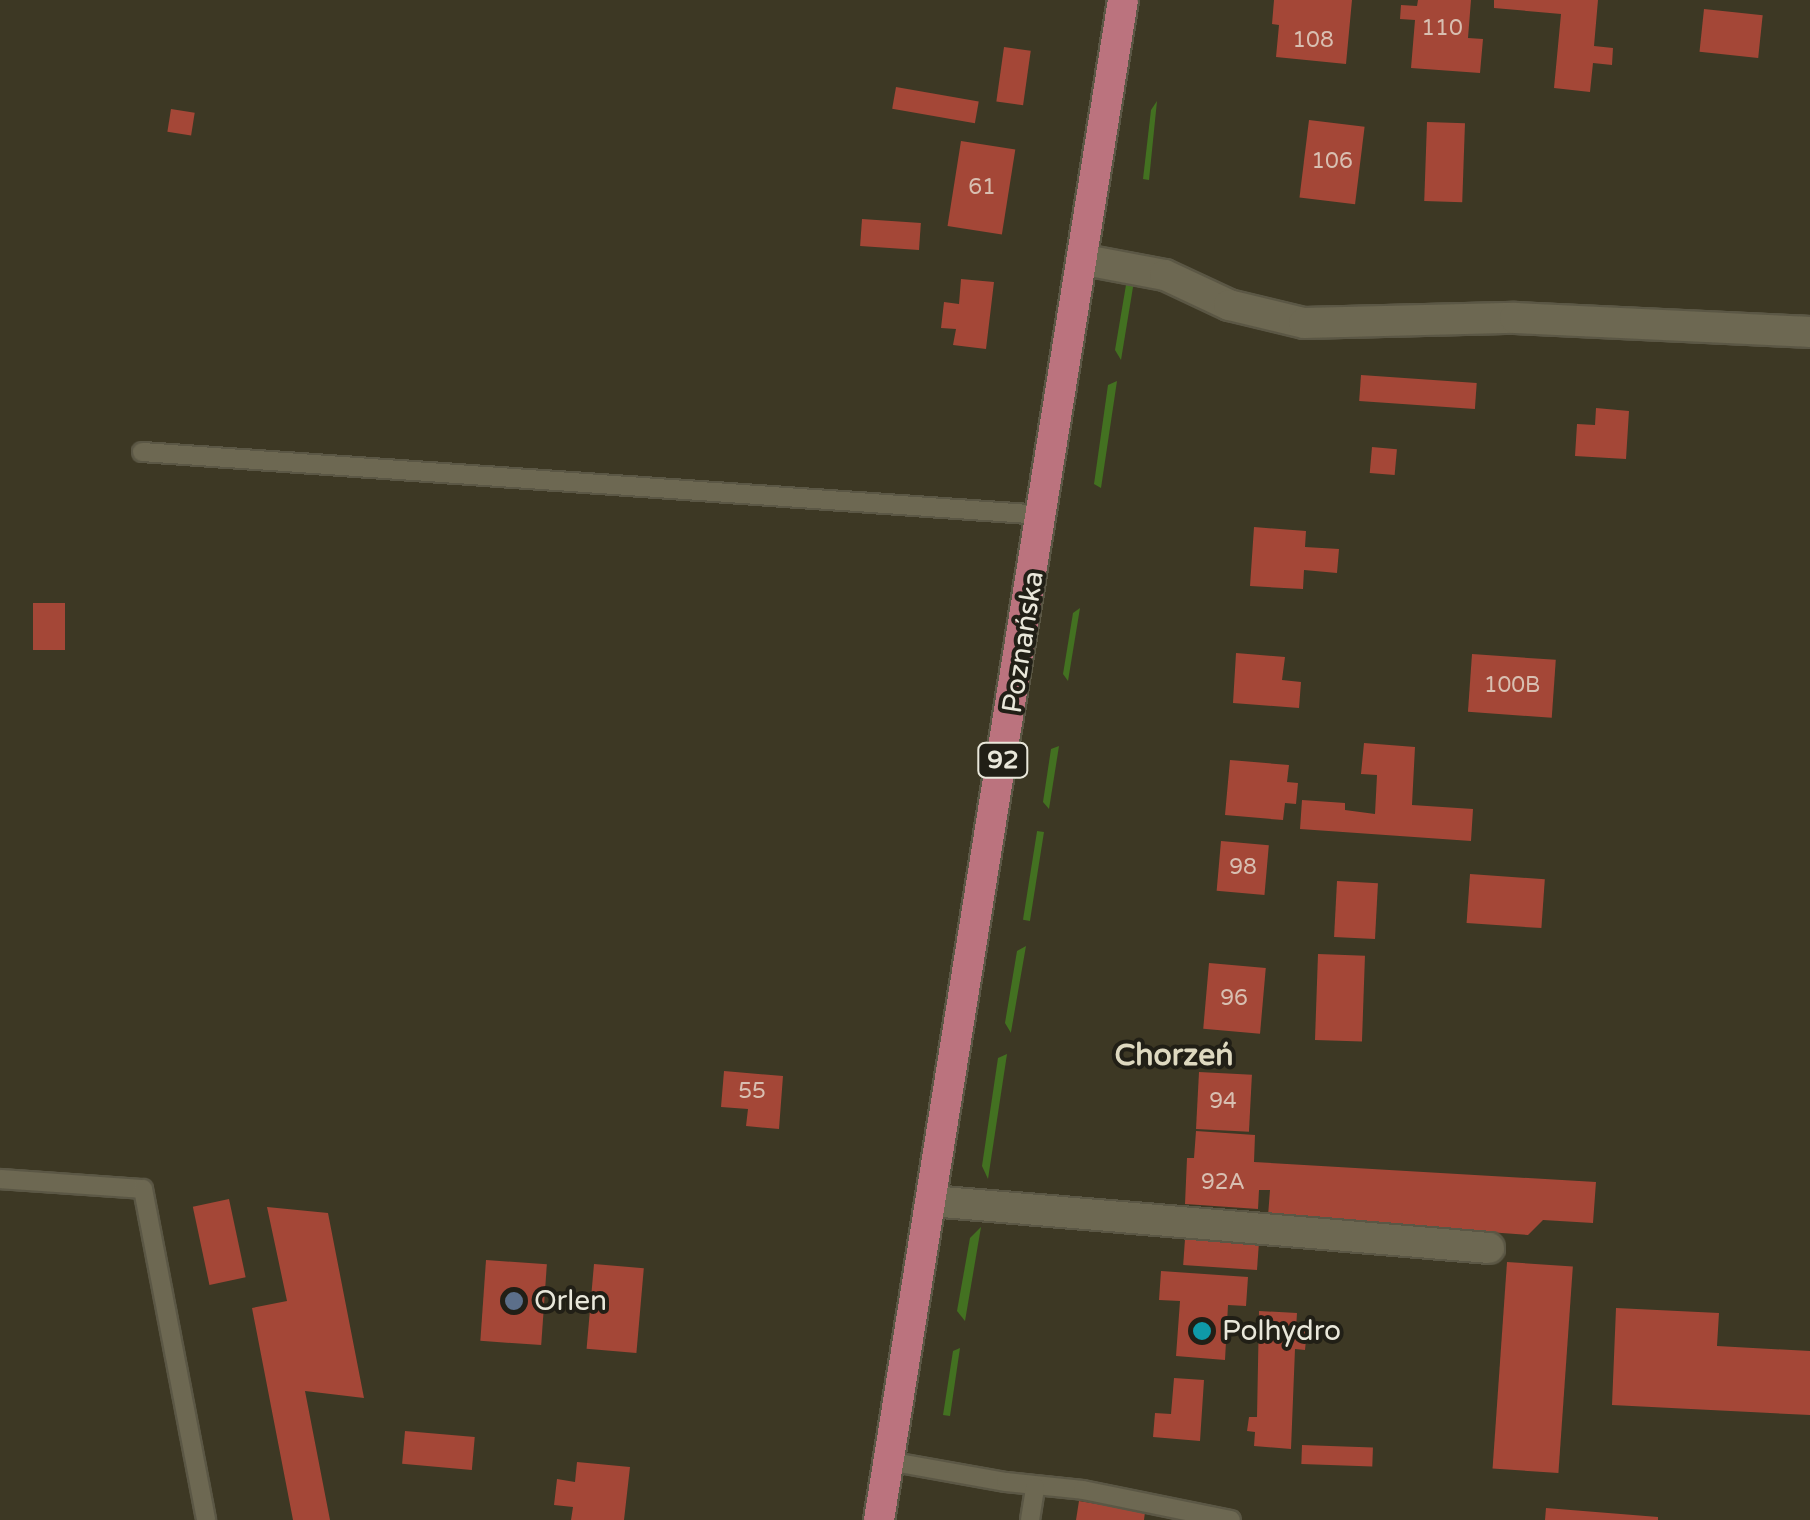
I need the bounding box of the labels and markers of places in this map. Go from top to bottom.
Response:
place label: Orlen [534,1284,607,1318]
marker: Orlen [503,1290,525,1312]
place label: Polhydro [1222,1314,1341,1348]
marker: Polhydro [1191,1320,1213,1342]

